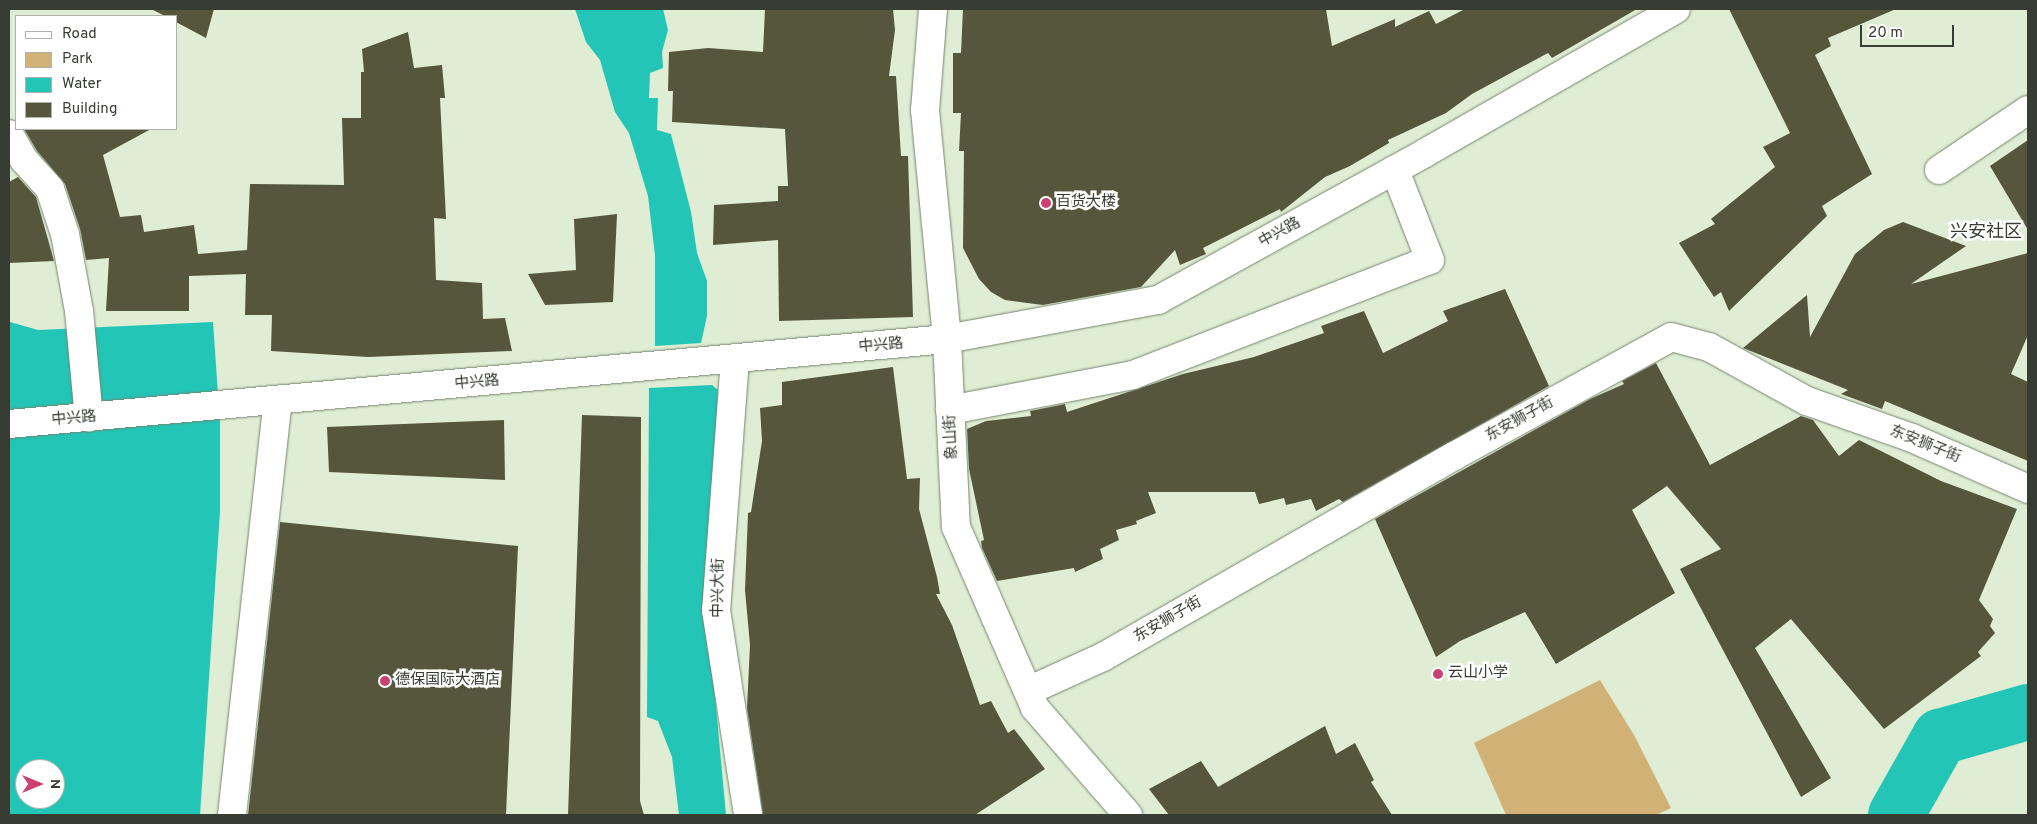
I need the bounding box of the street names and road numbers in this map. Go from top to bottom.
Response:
street label: 中兴路 [1256,214,1304,252]
street label: 中兴路 [858,335,904,357]
street label: 中兴路 [454,372,500,394]
street label: 东安狮子街 [1483,394,1557,446]
street label: 中兴路 [51,408,97,430]
street label: 象山街 [942,414,962,460]
street label: 东安狮子街 [1887,423,1963,467]
street label: 中兴大街 [709,558,729,618]
street label: 东安狮子街 [1131,593,1205,647]

